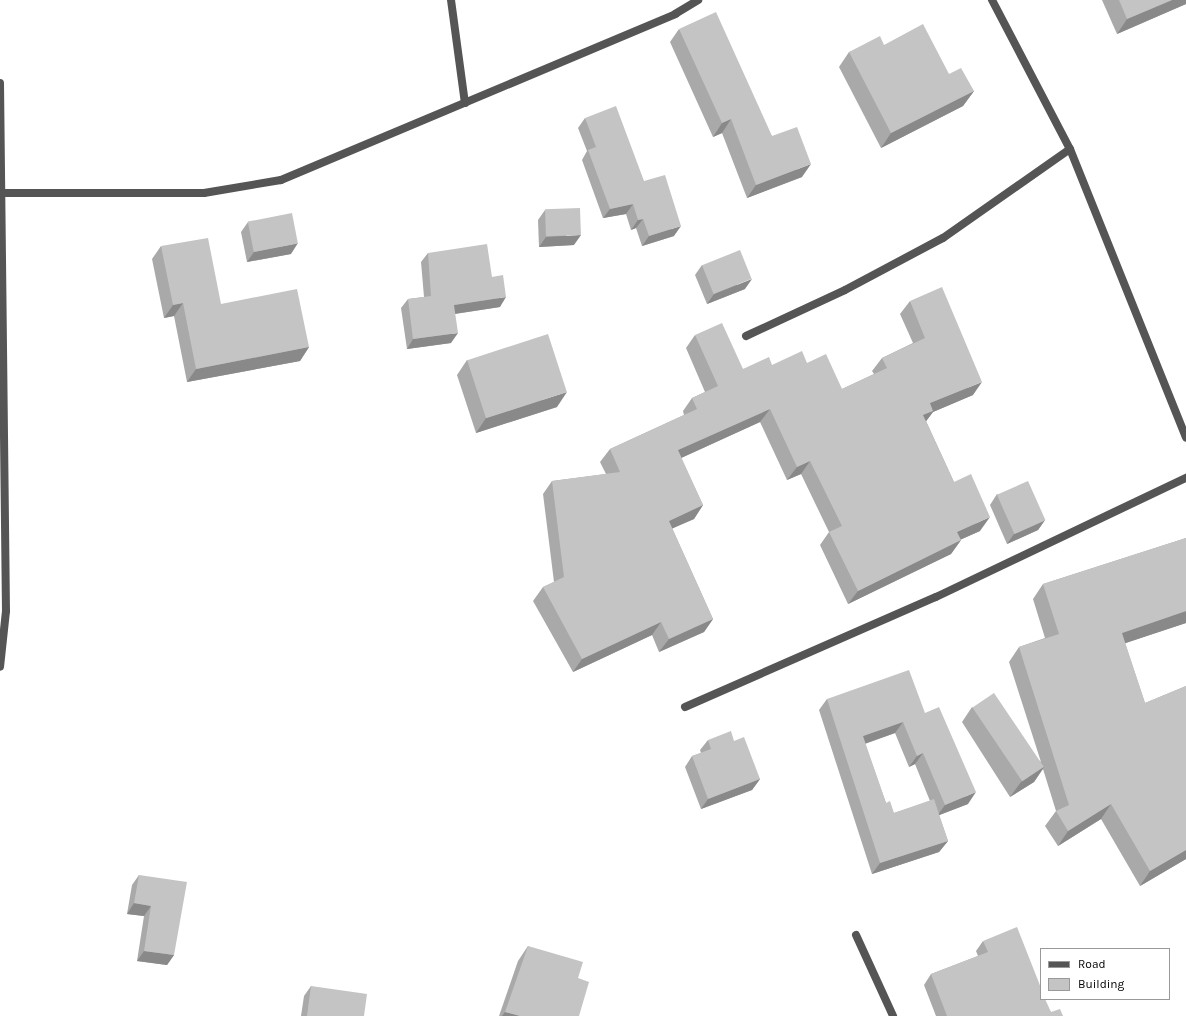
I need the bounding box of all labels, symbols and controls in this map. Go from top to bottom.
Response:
legend [1040,948,1170,1000]
text: Road [1078,957,1106,971]
text: Building [1078,977,1124,991]

